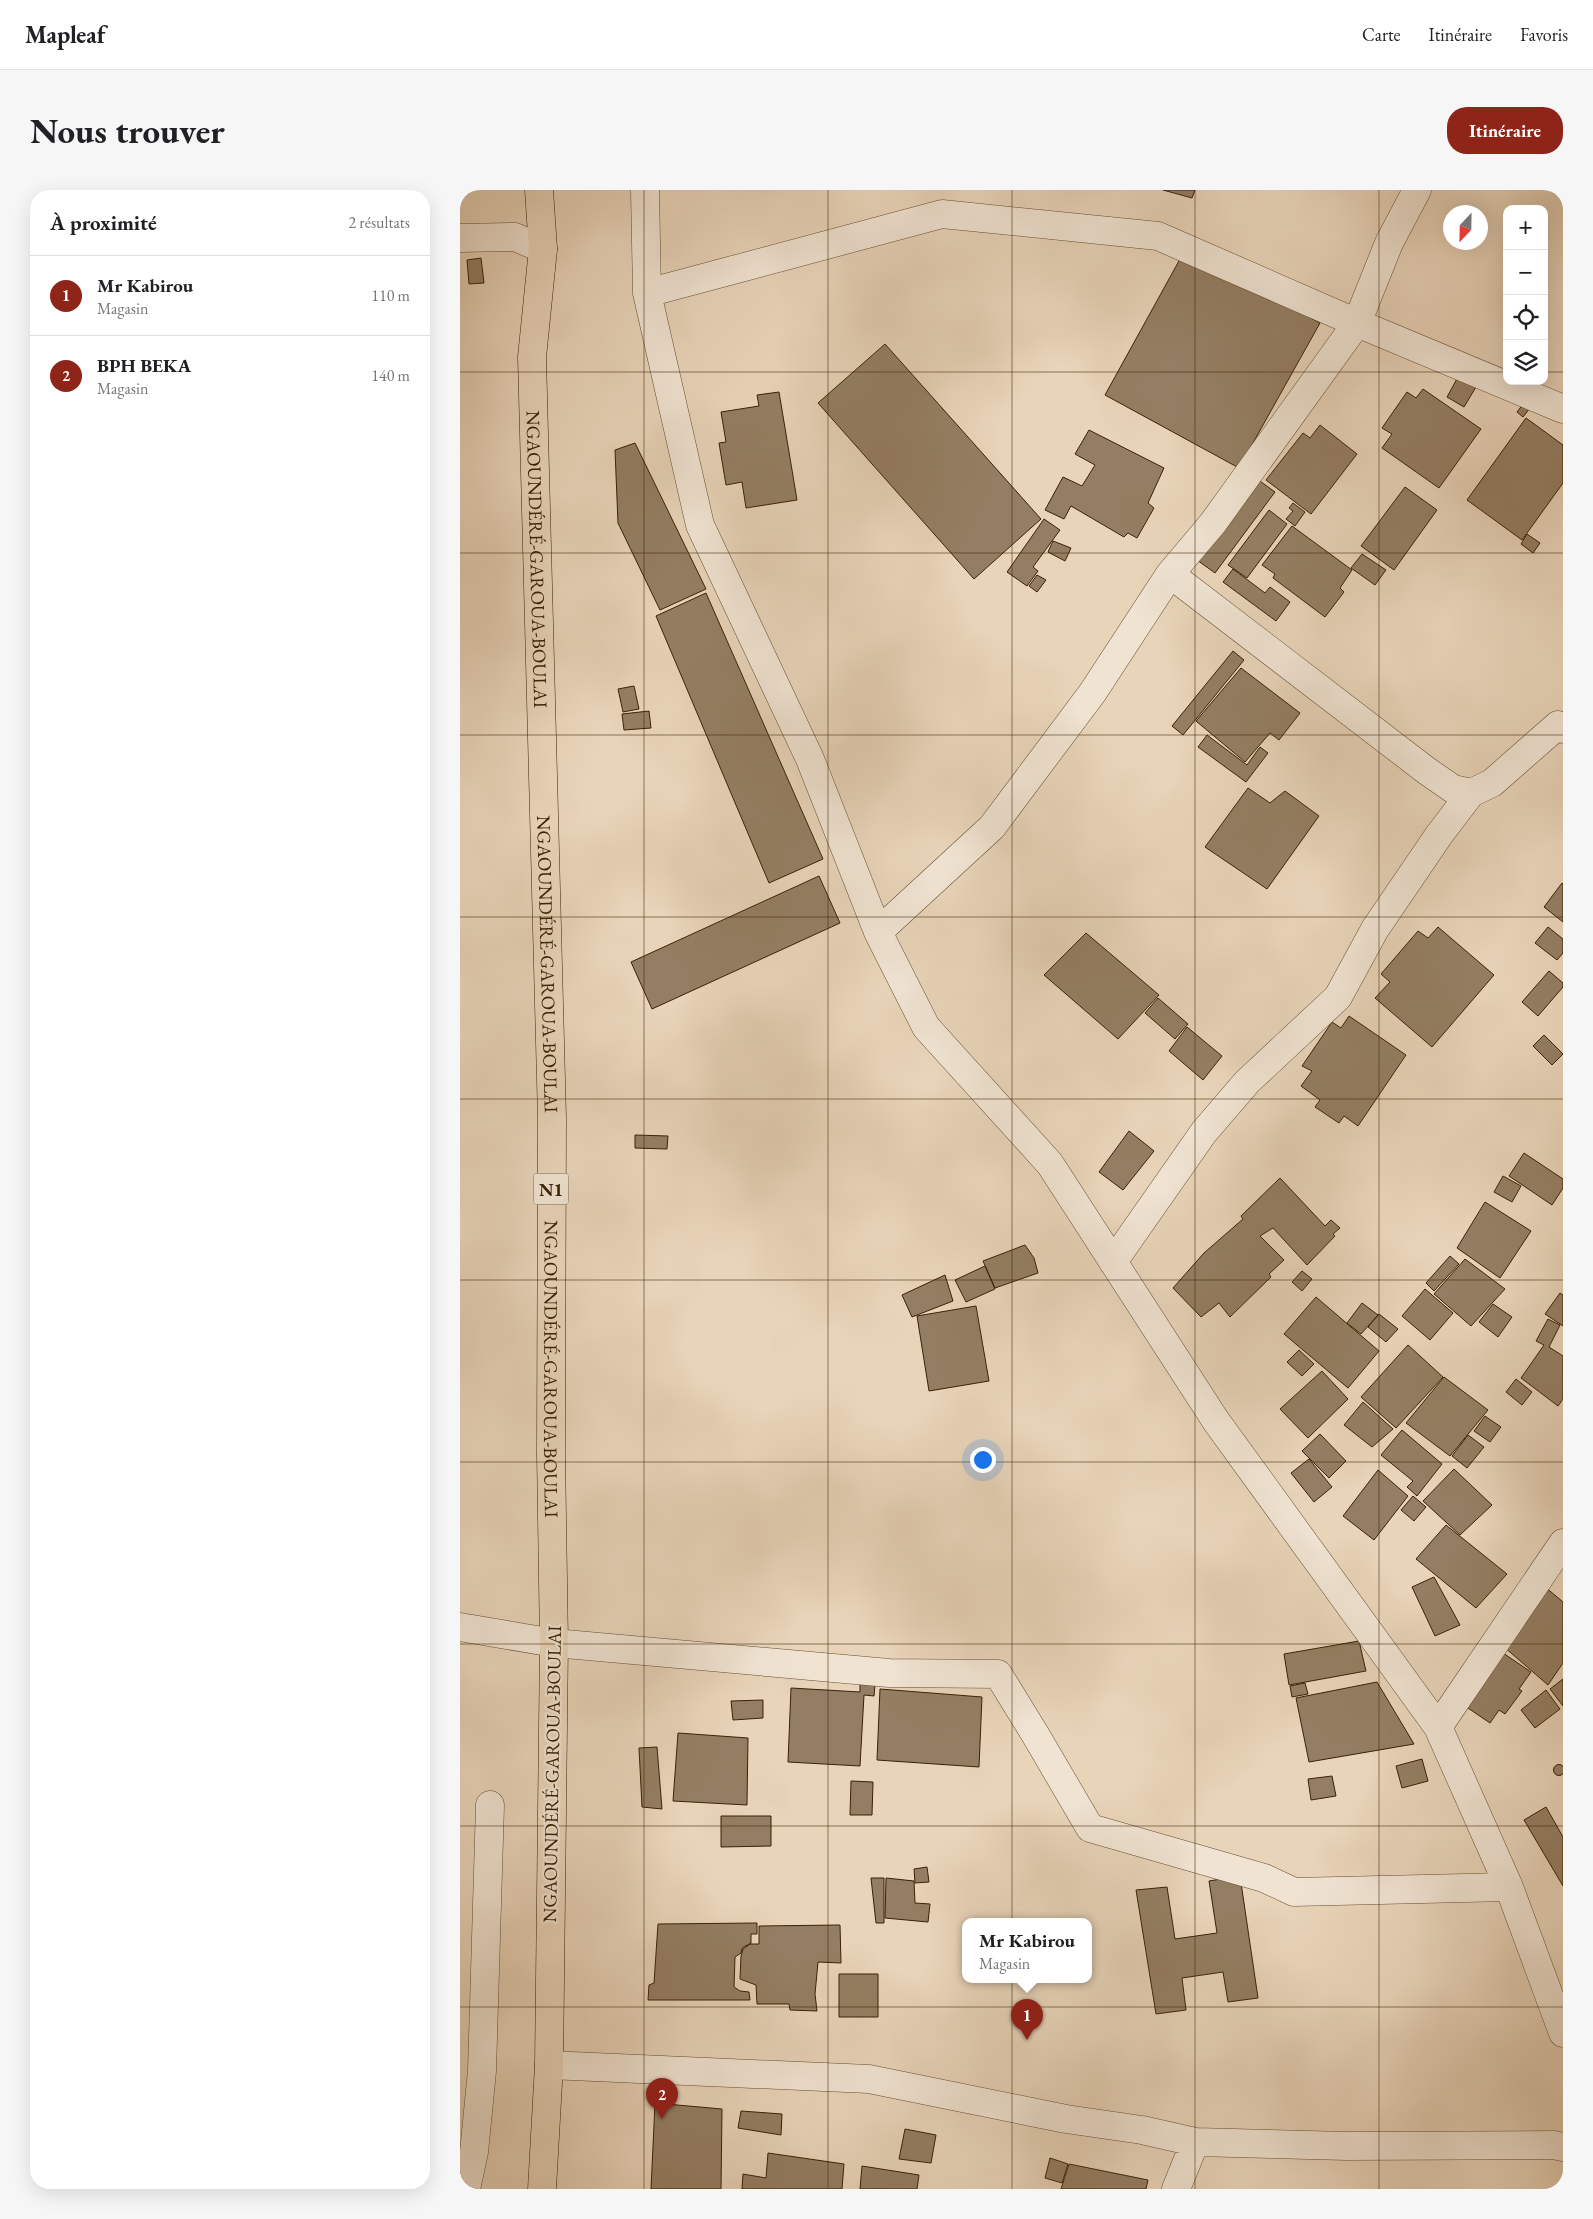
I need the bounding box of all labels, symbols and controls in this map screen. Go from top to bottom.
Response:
text: Mapleaf [25,19,106,50]
text: Carte [1362,23,1401,46]
text: Itinéraire [1429,23,1492,46]
text: Favoris [1520,23,1568,46]
button: Itinéraire [1447,107,1563,154]
text: Nous trouver [30,108,225,153]
north arrow [1443,205,1488,250]
map controls [1503,205,1548,385]
button: + [1503,205,1548,250]
text: À proximité [50,209,157,236]
text: 2 résultats [348,212,410,233]
button: − [1503,250,1548,295]
text: Mr Kabirou [97,273,193,298]
text: 1 [62,285,70,306]
text: 110 m [371,285,410,306]
button: locate [1503,295,1548,340]
text: Magasin [97,298,148,319]
button: layers [1503,340,1548,385]
text: BPH BEKA [97,353,191,378]
text: 2 [62,365,70,386]
text: 140 m [371,365,410,386]
text: Magasin [97,378,148,399]
street label: NGAOUNDÉRÉ-GAROUA-BOULAI [521,410,554,709]
street label: NGAOUNDÉRÉ-GAROUA-BOULAI [532,815,564,1114]
road number: N1 [534,1174,568,1204]
street label: NGAOUNDÉRÉ-GAROUA-BOULAI [538,1220,565,1519]
your location [970,1447,996,1473]
street label: NGAOUNDÉRÉ-GAROUA-BOULAI [537,1625,567,1923]
popup [962,1918,1092,1983]
text: Mr Kabirou [979,1928,1075,1953]
text: Magasin [979,1953,1030,1974]
pin: 1 [1011,1999,1043,2040]
pin: 2 [646,2078,678,2119]

